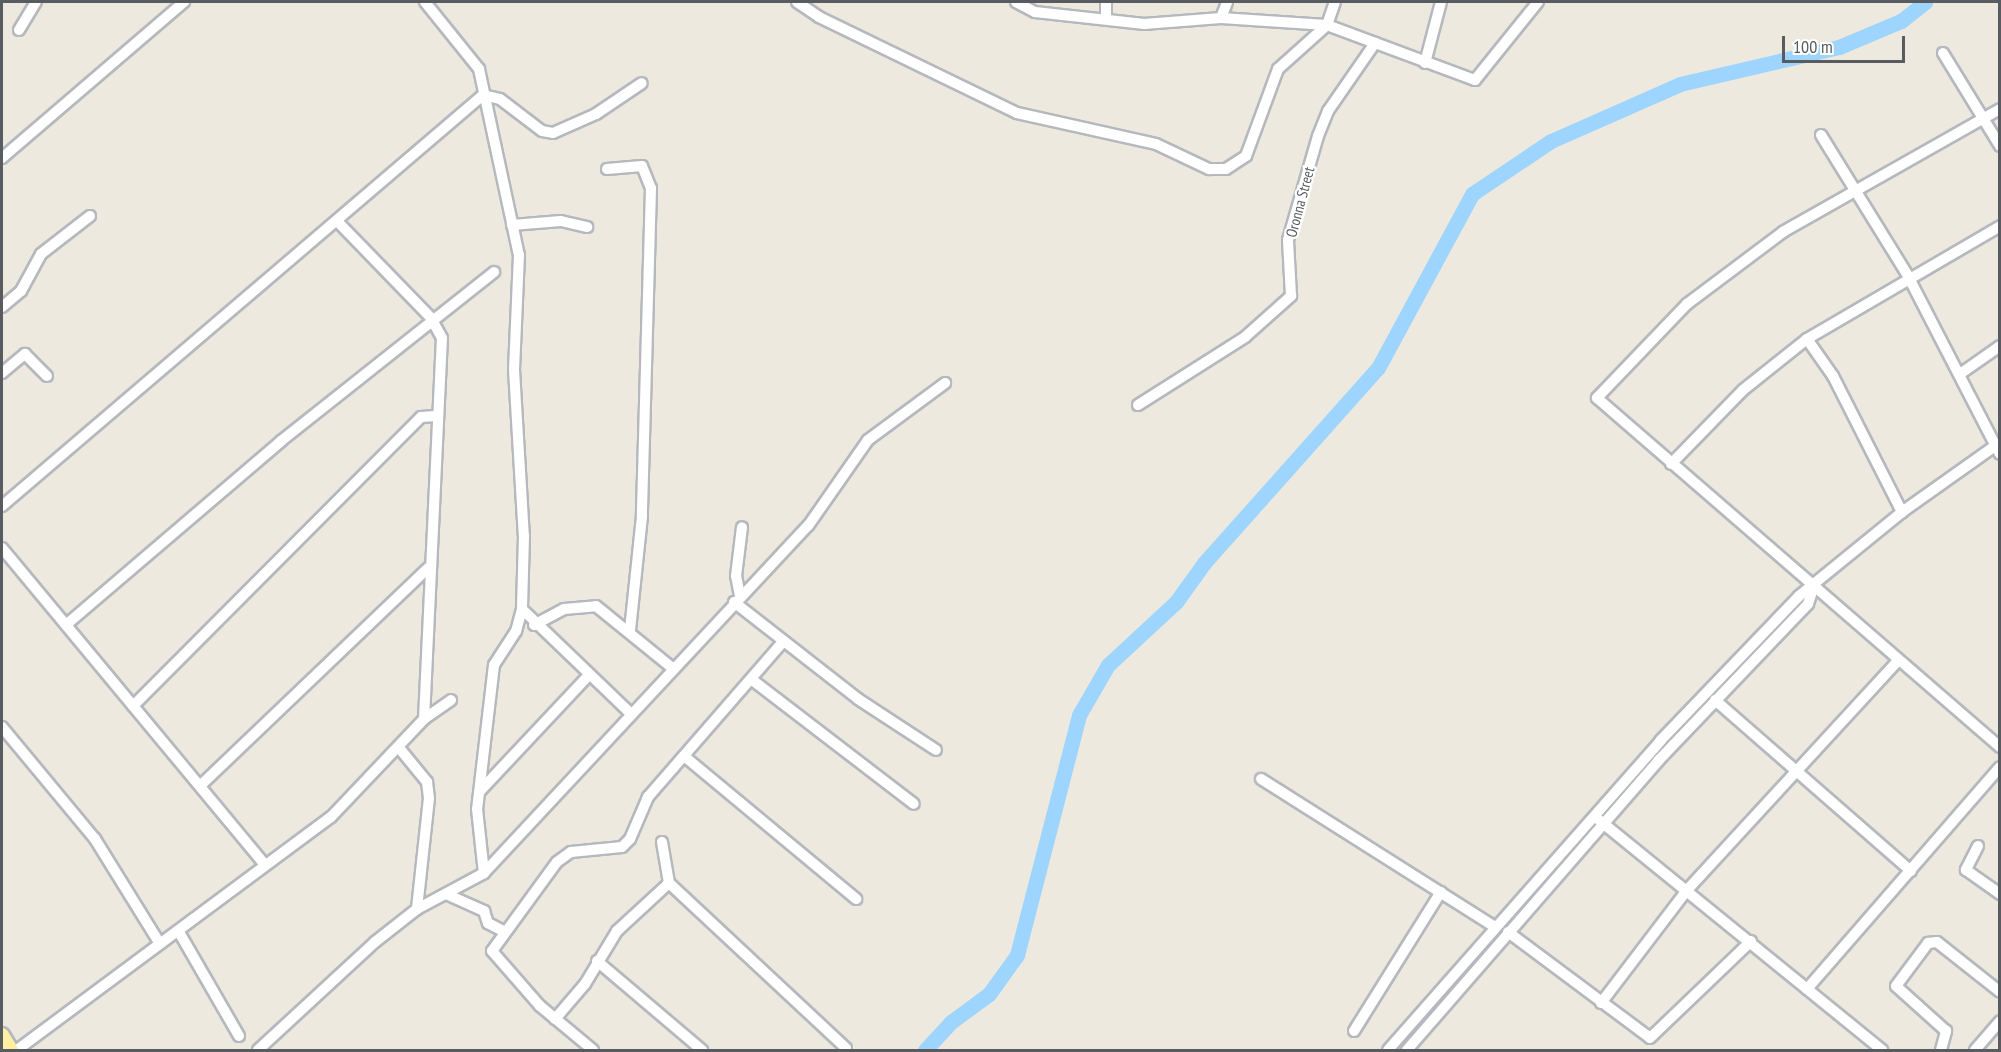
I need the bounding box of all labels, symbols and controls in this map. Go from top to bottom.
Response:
scale bar [1785,24,1908,62]
text: 100 m [1793,35,1833,58]
street label: Oronna Street [1282,165,1318,239]

